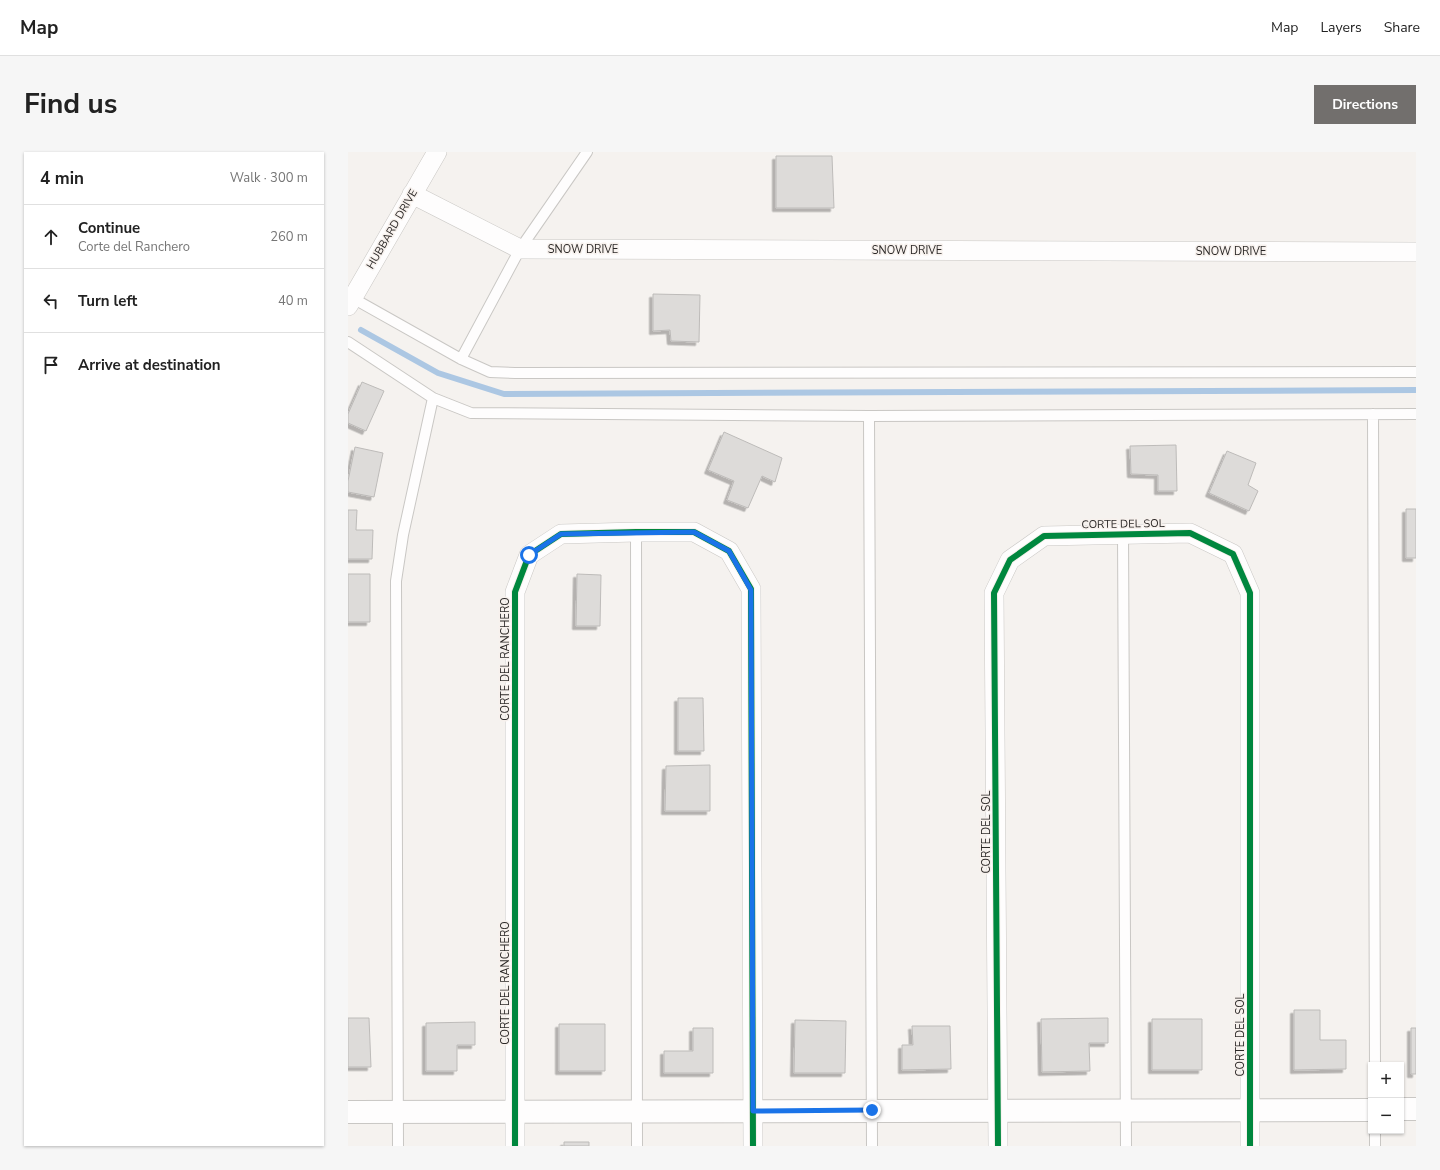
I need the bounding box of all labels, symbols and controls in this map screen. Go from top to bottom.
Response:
text: Map [20,15,58,41]
text: Map [1271,18,1298,37]
text: Layers [1320,18,1362,37]
text: Share [1384,18,1420,37]
text: Find us [24,85,118,123]
button: Directions [1314,85,1416,124]
text: 4 min [40,167,84,190]
text: Walk · 300 m [230,169,308,187]
street label: HUBBARD DRIVE [363,186,421,272]
text: Continue [78,218,140,238]
icon: ahead [40,226,62,248]
text: 260 m [270,228,308,246]
text: Corte del Ranchero [78,238,190,256]
street label: SNOW DRIVE [548,242,618,257]
street label: SNOW DRIVE [872,243,942,258]
street label: SNOW DRIVE [1196,244,1266,259]
icon: left [40,290,62,312]
text: Turn left [78,291,137,311]
text: 40 m [278,292,308,310]
icon: arrive [40,354,62,376]
text: Arrive at destination [78,355,221,375]
street label: CORTE DEL SOL [1081,516,1165,532]
route start [520,546,538,564]
street label: CORTE DEL RANCHERO [498,597,513,721]
street label: CORTE DEL SOL [979,790,994,874]
street label: CORTE DEL RANCHERO [498,921,513,1045]
street label: CORTE DEL SOL [1233,993,1248,1077]
map controls [1368,1062,1404,1134]
button: + [1368,1062,1404,1098]
button: − [1368,1098,1404,1134]
route end [863,1101,881,1119]

